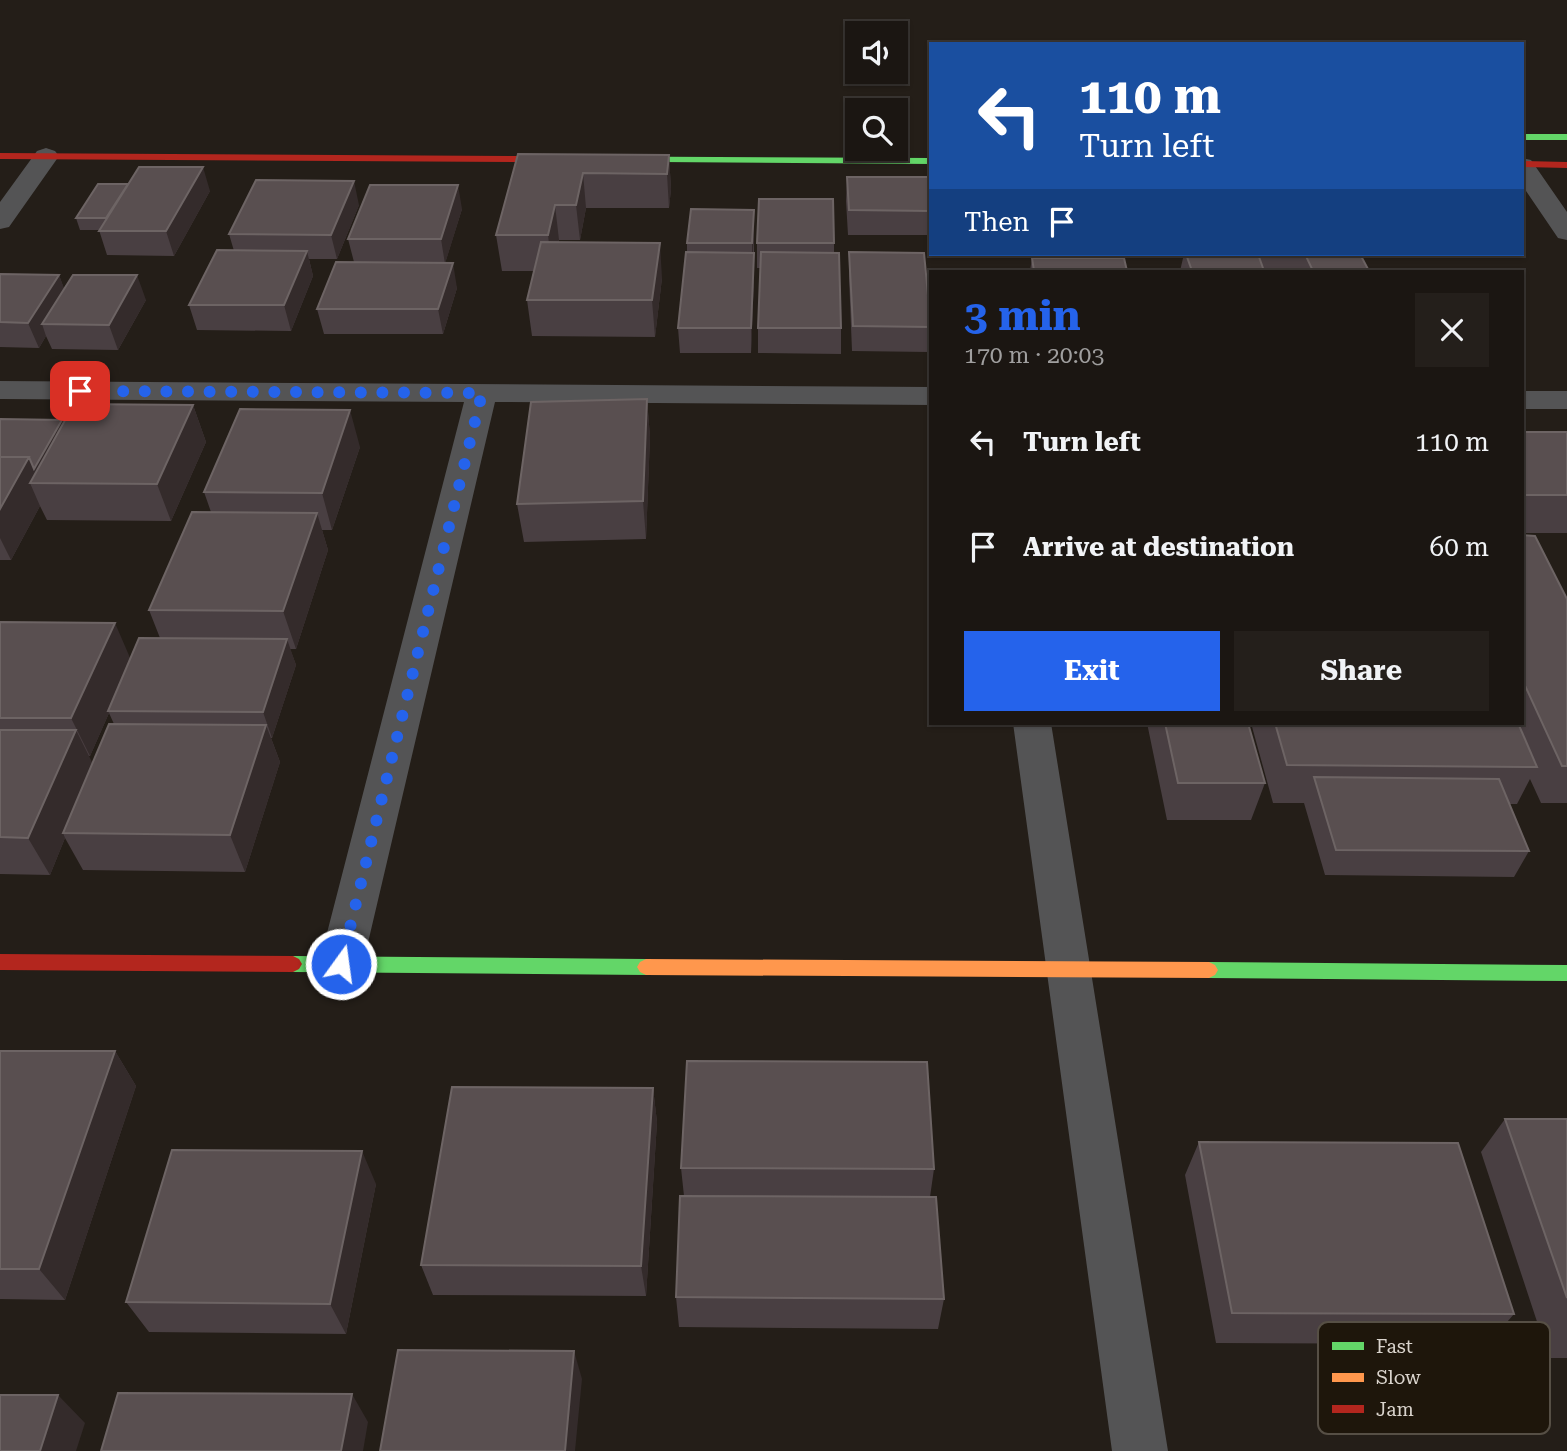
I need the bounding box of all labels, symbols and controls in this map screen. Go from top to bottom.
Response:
map controls [845,21,908,161]
button: sound [845,21,908,84]
text: 110 m [1079,68,1221,125]
icon: left [964,70,1055,161]
button: search [845,98,908,161]
text: Turn left [1079,127,1214,165]
icon: arrive [1043,203,1081,241]
text: Then [964,207,1029,237]
text: 3 min [964,291,1081,340]
button: close [1415,293,1489,367]
text: 170 m · 20:03 [964,342,1104,369]
pin [50,361,110,421]
icon: arrive [61,372,99,410]
icon: left [964,423,1002,461]
text: Turn left [1023,427,1141,457]
text: 110 m [1415,427,1489,457]
icon: arrive [964,528,1002,566]
text: Arrive at destination [1023,532,1294,562]
text: 60 m [1430,532,1489,562]
button: Exit [964,631,1220,711]
button: Share [1234,631,1489,711]
position arrow [304,927,378,1001]
legend [1318,1322,1550,1434]
text: Fast [1376,1335,1413,1358]
text: Slow [1376,1366,1421,1389]
text: Jam [1376,1398,1414,1421]

